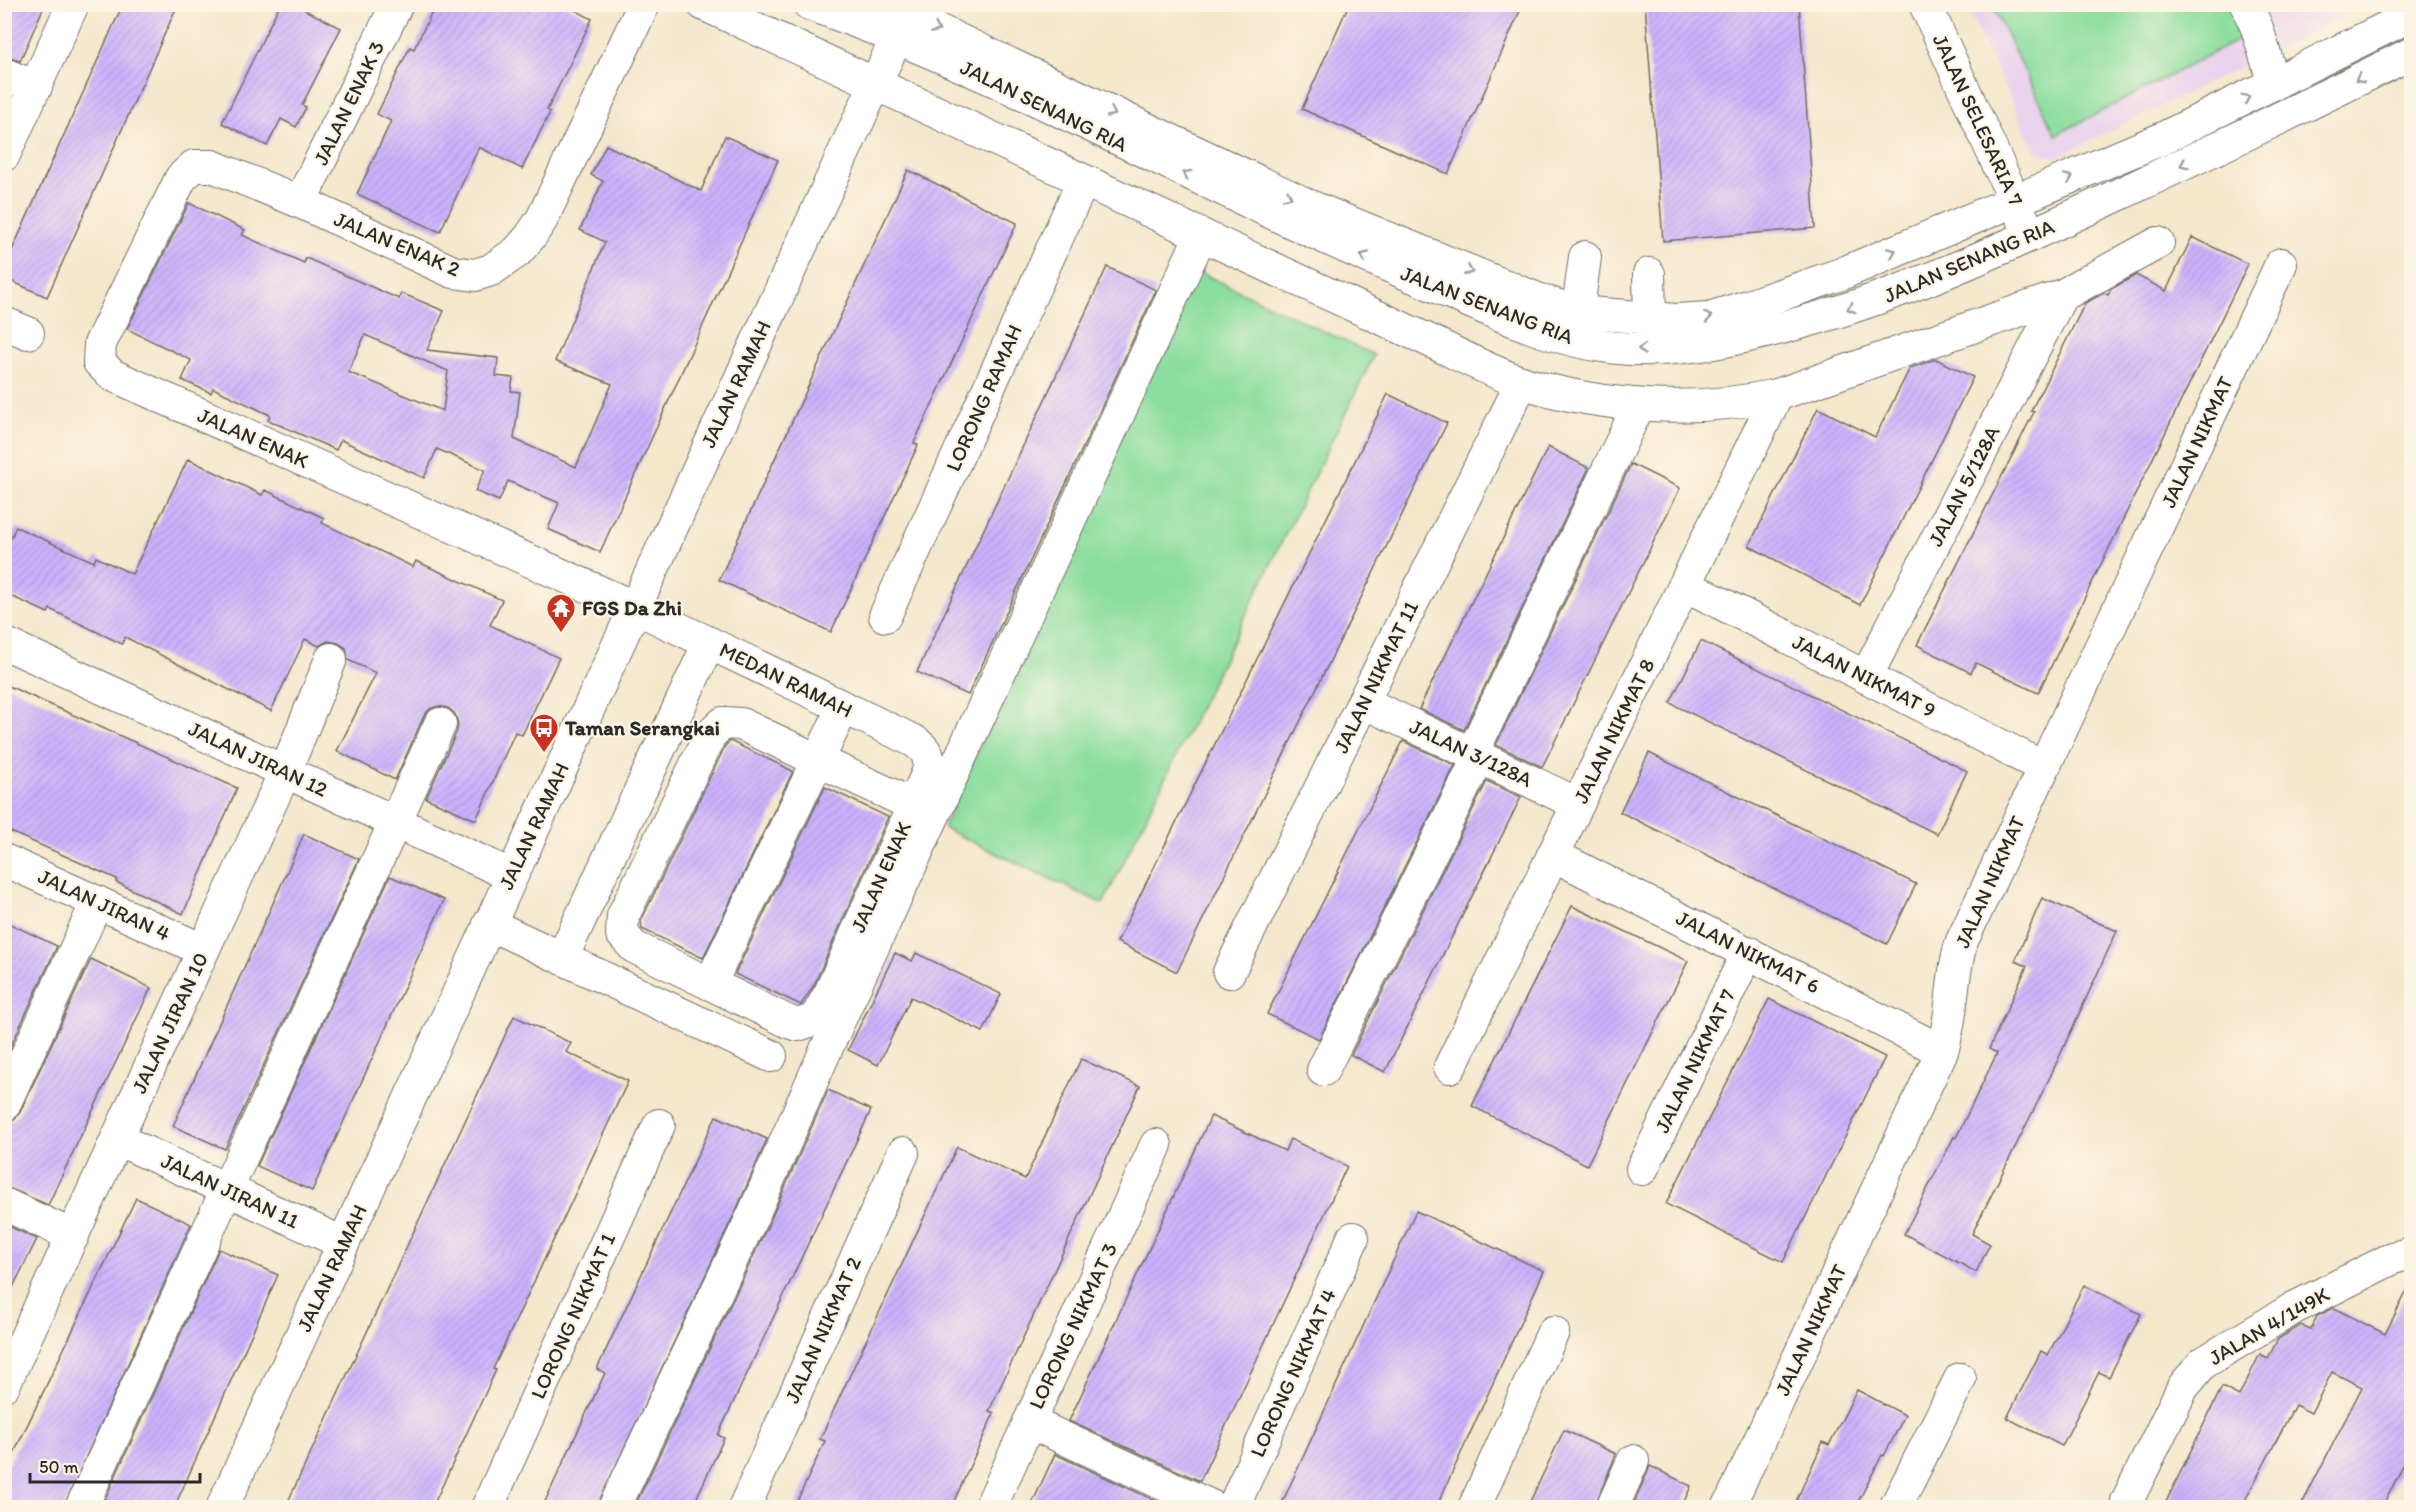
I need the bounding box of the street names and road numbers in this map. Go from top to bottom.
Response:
street label: JALAN SELESARIA 7 [1928,30,2029,209]
street label: JALAN ENAK 3 [308,37,389,169]
street label: JALAN SENANG RIA [957,54,1132,157]
street label: JALAN ENAK 2 [330,206,464,281]
street label: JALAN SENANG RIA [1880,213,2058,308]
street label: JALAN SENANG RIA [1397,260,1577,349]
street label: JALAN RAMAH [695,316,776,451]
street label: LORONG RAMAH [940,321,1027,475]
street label: JALAN NIKMAT [2155,372,2238,511]
street label: JALAN ENAK [194,402,313,473]
street label: JALAN 5/128A [1922,421,2005,550]
street label: JALAN NIKMAT 11 [1328,596,1423,757]
street label: JALAN NIKMAT 9 [1788,629,1940,722]
street label: MEDAN RAMAH [716,637,857,723]
street label: JALAN NIKMAT 8 [1568,654,1659,807]
street label: JALAN 3/128A [1406,713,1537,792]
street label: JALAN JIRAN 12 [185,715,332,802]
street label: JALAN RAMAH [493,758,574,893]
street label: JALAN NIKMAT [1949,812,2030,952]
street label: JALAN ENAK [845,817,916,936]
street label: JALAN JIRAN 4 [34,863,174,946]
street label: JALAN NIKMAT 6 [1672,905,1824,998]
street label: JALAN JIRAN 10 [126,948,213,1097]
street label: JALAN NIKMAT 7 [1649,985,1740,1137]
street label: JALAN JIRAN 11 [157,1148,303,1234]
street label: JALAN RAMAH [291,1200,372,1335]
street label: LORONG NIKMAT 1 [525,1229,620,1403]
street label: LORONG NIKMAT 3 [1023,1239,1122,1413]
street label: JALAN NIKMAT 2 [779,1253,866,1407]
street label: JALAN NIKMAT [1769,1260,1852,1399]
street label: JALAN 4/149K [2204,1281,2334,1370]
street label: LORONG NIKMAT 4 [1244,1284,1341,1461]

